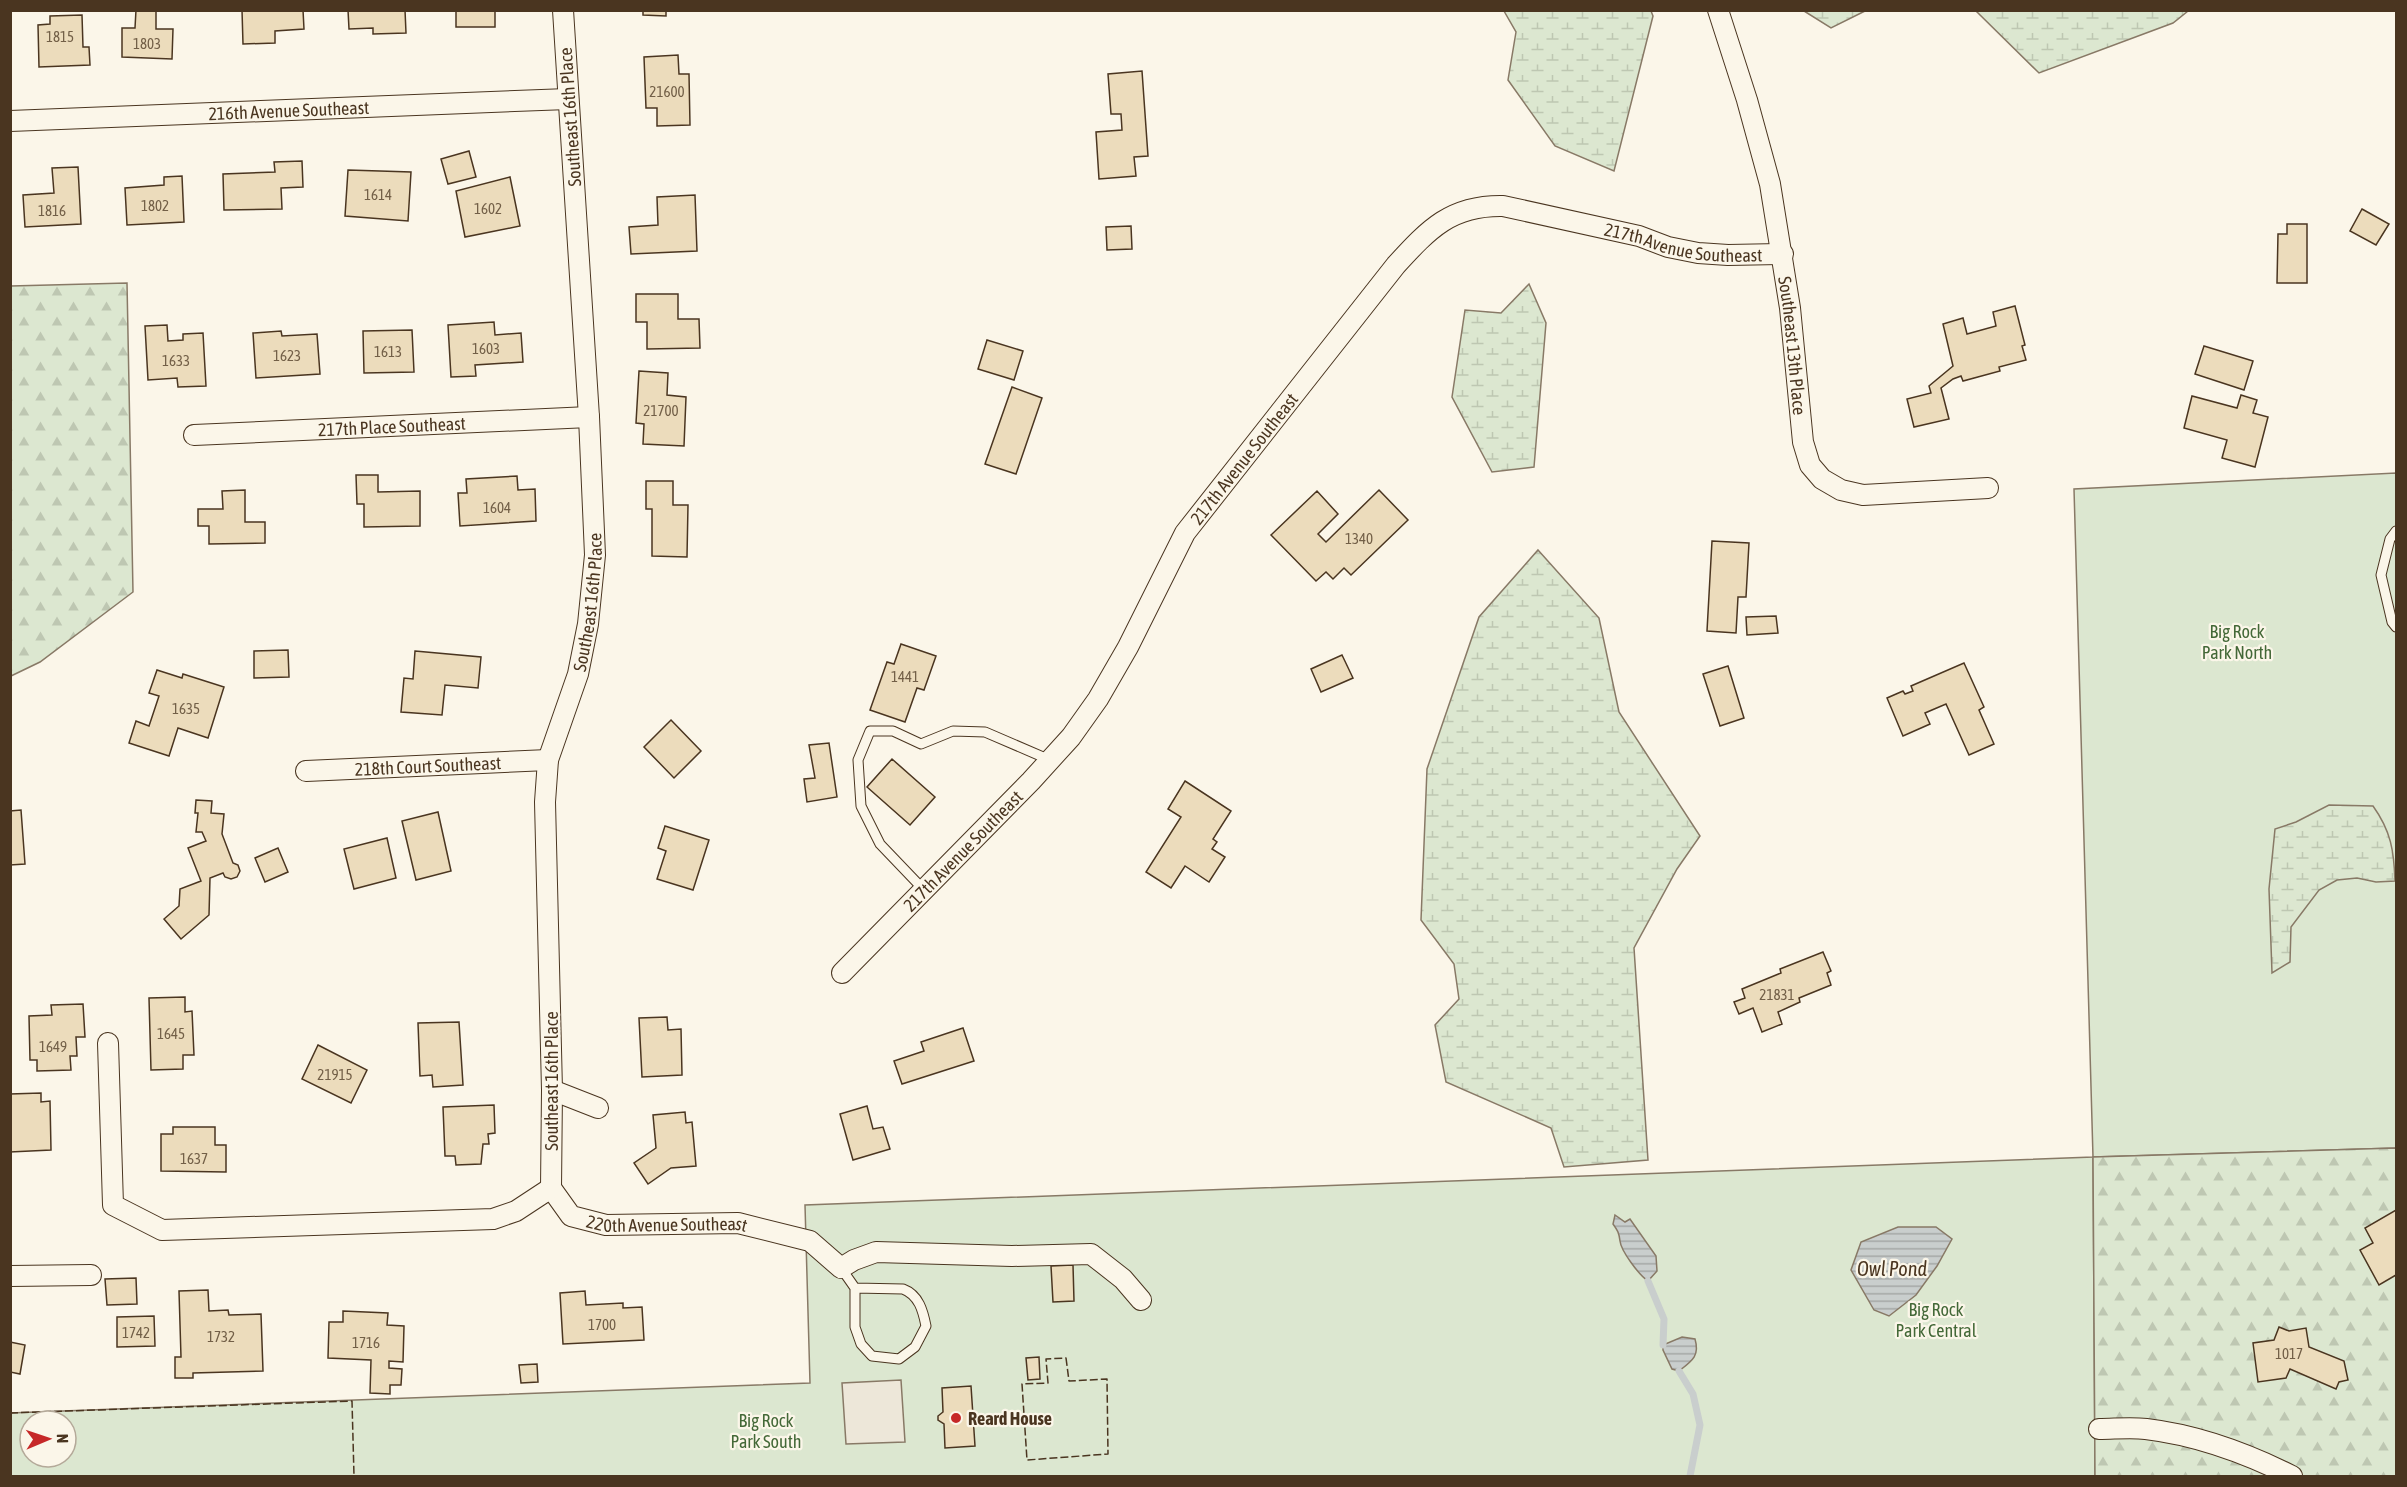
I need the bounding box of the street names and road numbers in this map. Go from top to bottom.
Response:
street label: Southeast 16th Place [555,47,585,187]
street label: 216th Avenue Southeast [208,96,370,124]
street label: 217th Avenue Southeast [1603,218,1762,266]
street label: Southeast 13th Place [1775,275,1811,416]
street label: 217th Avenue Southeast [1186,389,1302,528]
street label: 217th Place Southeast [317,412,466,440]
street label: Southeast 16th Place [568,532,606,673]
street label: 218th Court Southeast [354,752,502,779]
street label: 217th Avenue Southeast [899,786,1027,915]
street label: Southeast 16th Place [541,1011,562,1151]
street label: 220th Avenue Southeast [584,1210,750,1236]

